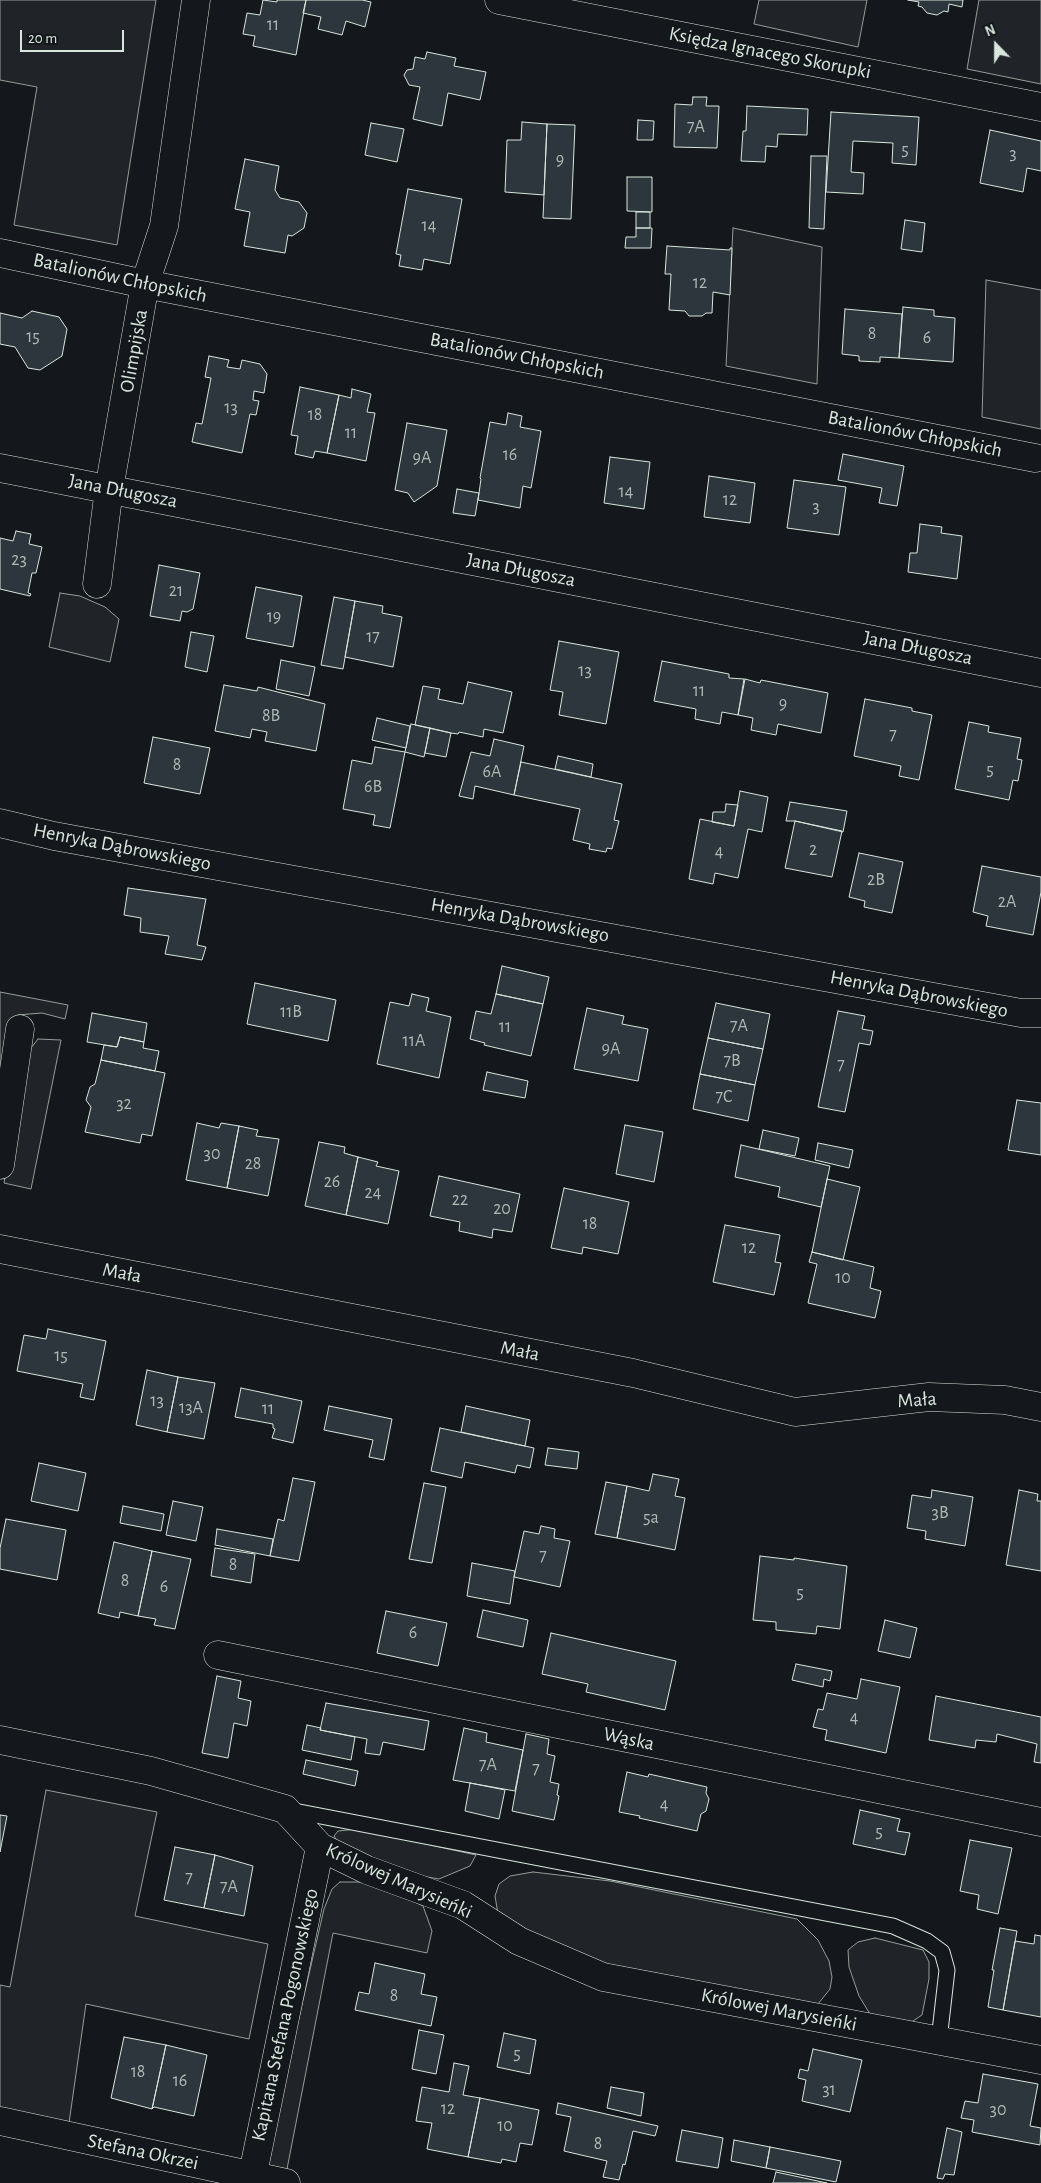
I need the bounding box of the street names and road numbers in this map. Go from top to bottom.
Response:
street label: Księdza Ignacego Skorupki [667,22,873,84]
street label: Batalionów Chłopskich [31,248,209,308]
street label: Olimpijska [115,307,153,395]
street label: Batalionów Chłopskich [428,327,606,385]
street label: Batalionów Chłopskich [826,405,1004,463]
street label: Jana Długosza [66,469,180,513]
street label: Jana Długosza [464,548,578,592]
street label: Jana Długosza [861,626,975,670]
street label: Henryka Dąbrowskiego [31,818,213,876]
street label: Henryka Dąbrowskiego [429,892,611,948]
street label: Henryka Dąbrowskiego [828,965,1010,1023]
street label: Mała [100,1257,144,1289]
street label: Mała [498,1335,542,1367]
street label: Mała [897,1387,937,1413]
street label: Wąska [601,1722,657,1756]
street label: Królowej Marysieńki [322,1838,476,1924]
street label: Kapitana Stefana Pogonowskiego [246,1886,324,2144]
street label: Królowej Marysieńki [699,1983,859,2037]
street label: Stefana Okrzei [85,2129,201,2175]

